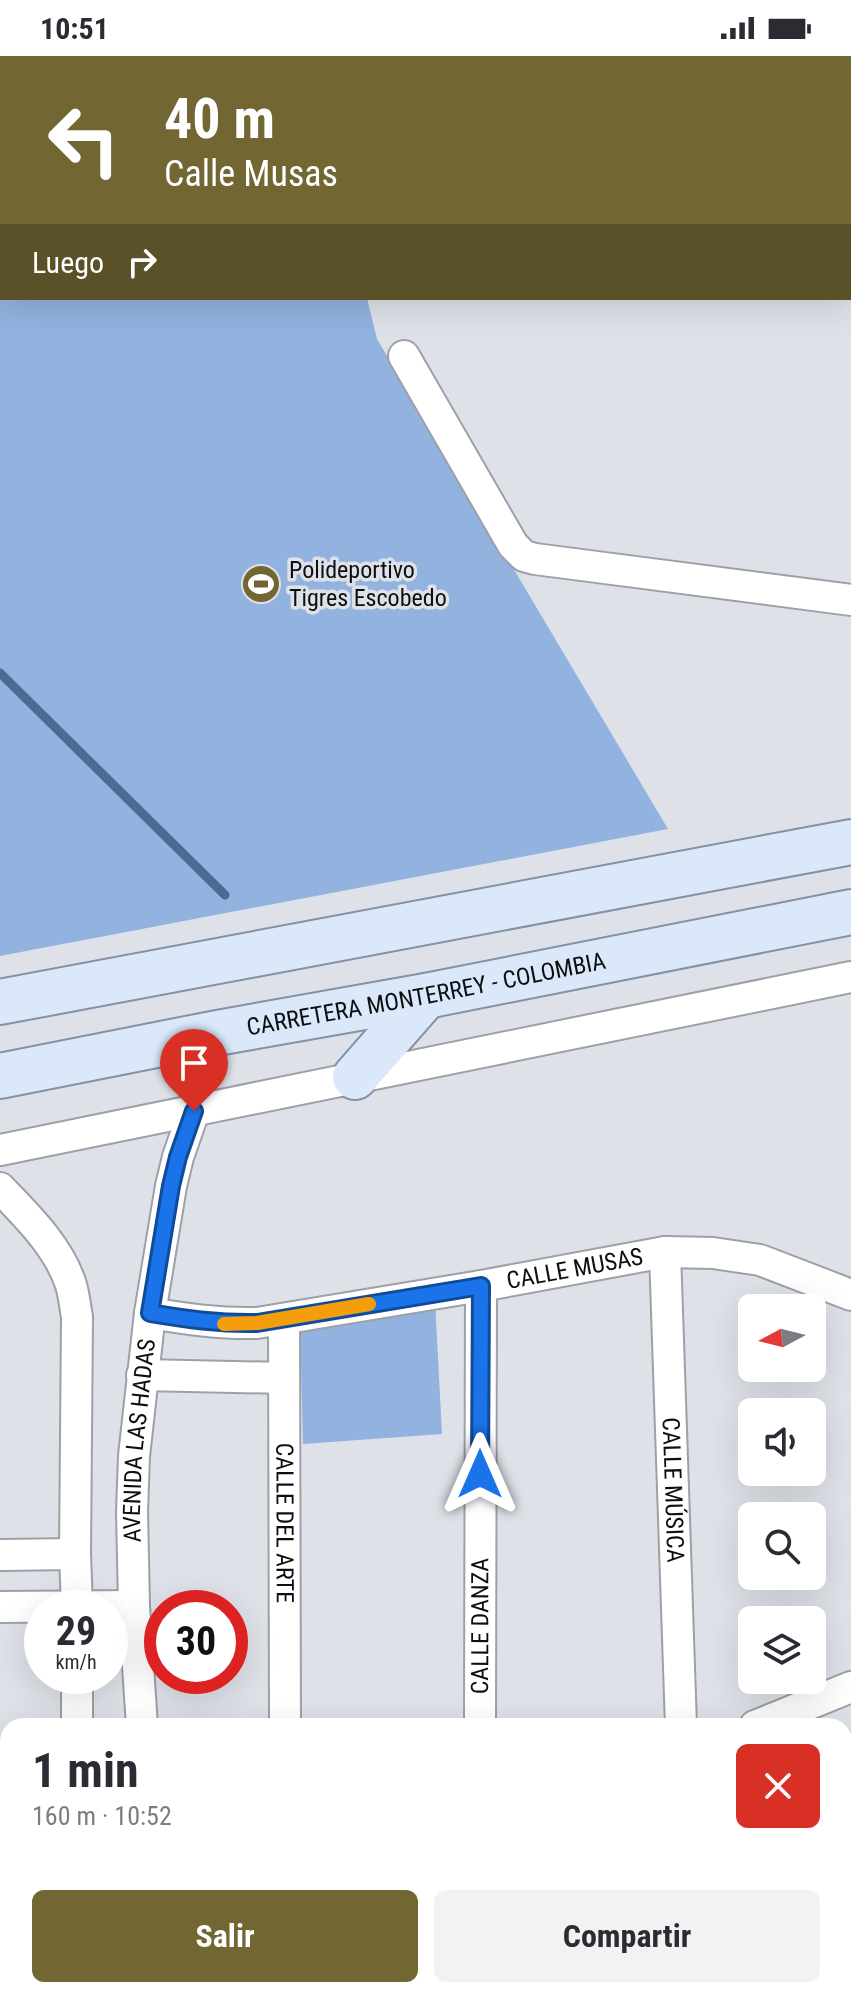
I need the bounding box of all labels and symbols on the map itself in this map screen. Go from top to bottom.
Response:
place label: Polideportivo Tigres Escobedo [289,556,447,612]
sports icon: Polideportivo Tigres Escobedo [240,563,282,605]
street label: CARRETERA MONTERREY - COLOMBIA [245,947,608,1041]
pin [160,1029,228,1111]
street label: CALLE MUSAS [504,1242,645,1295]
north arrow [738,1294,826,1382]
street label: AVENIDA LAS HADAS [118,1337,161,1543]
street label: CALLE MÚSICA [657,1417,689,1563]
position arrow [438,1432,522,1516]
street label: CALLE DEL ARTE [270,1443,299,1603]
street label: CALLE DANZA [466,1558,494,1694]
speed limit sign: 30 [144,1590,248,1694]

